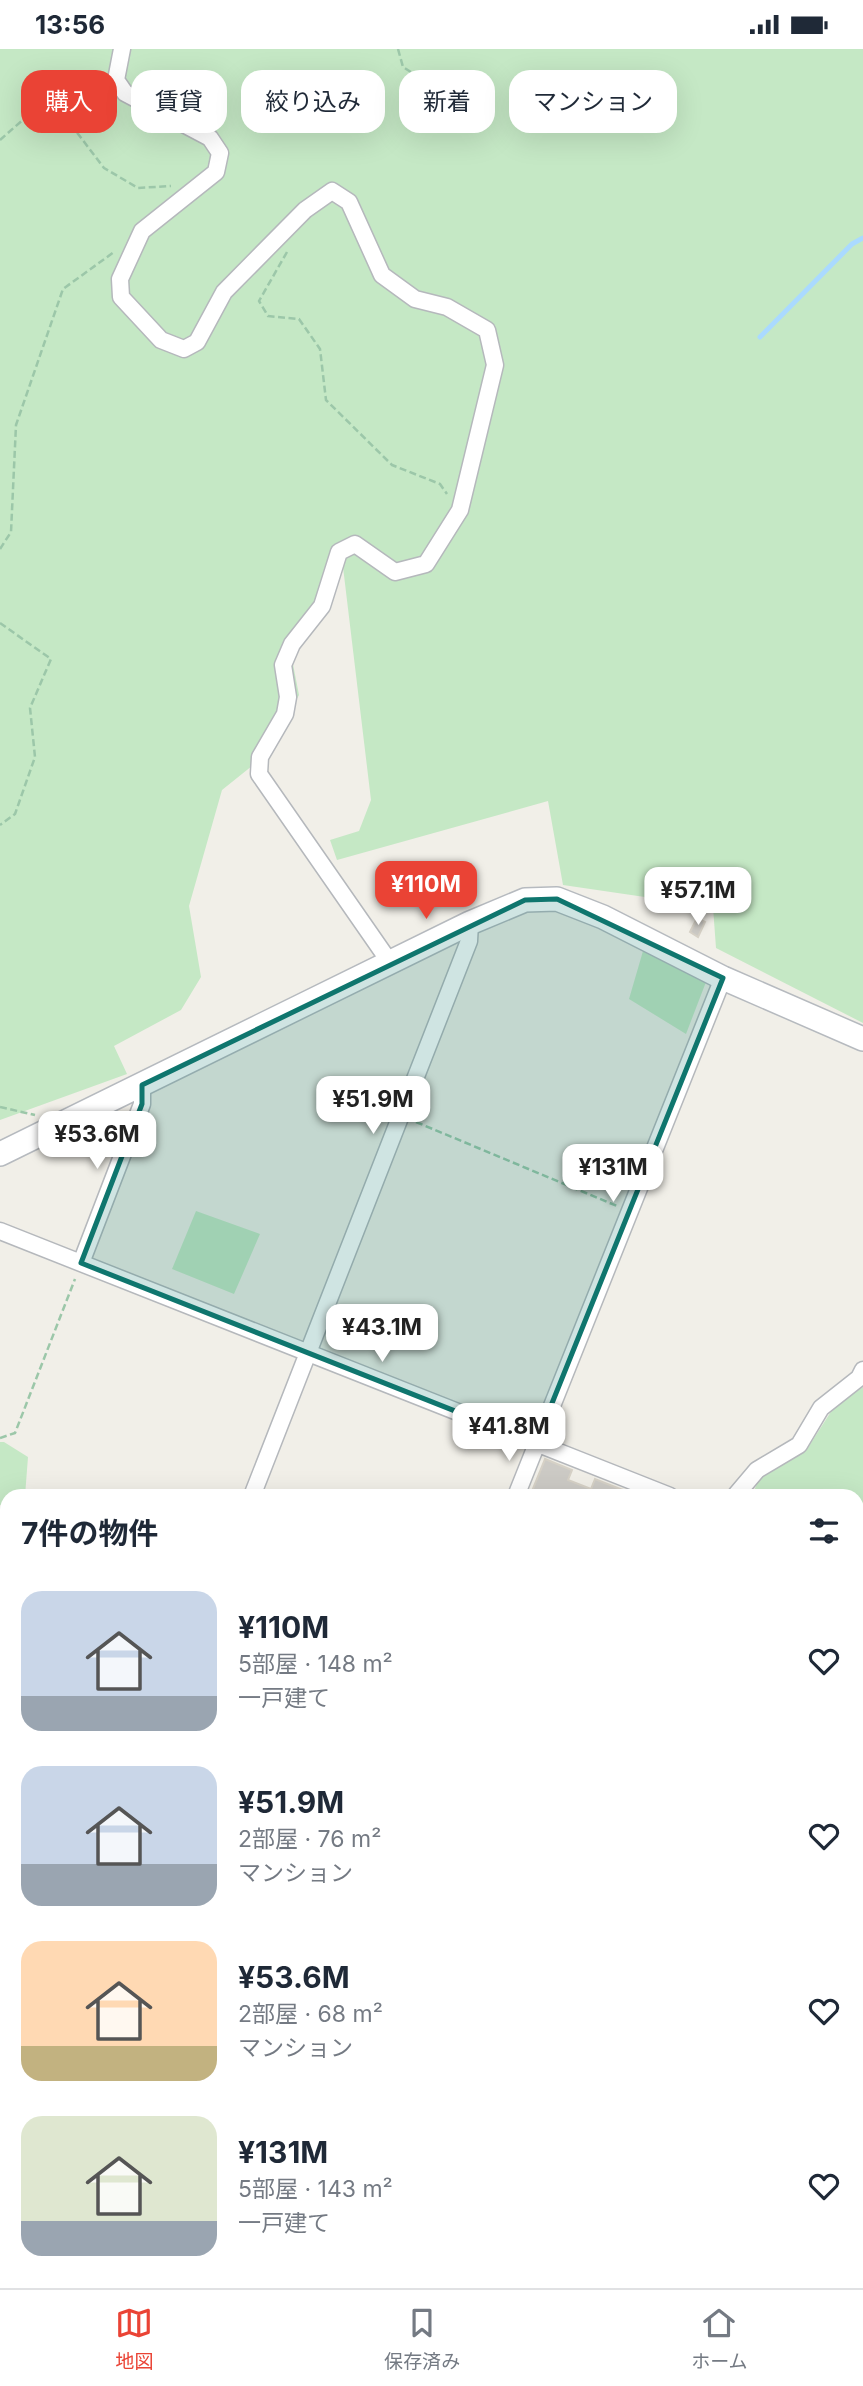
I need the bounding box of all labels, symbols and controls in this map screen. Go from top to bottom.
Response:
text: 13:56 [35,9,105,40]
chip: 購入 [21,70,117,133]
chip: 賃貸 [131,70,227,133]
chip: 絞り込み [241,70,385,133]
chip: 新着 [399,70,495,133]
chip: マンション [509,70,677,133]
pin: ¥110M [377,861,475,921]
pin: ¥57.1M [641,867,755,927]
text: ¥110M [391,870,461,898]
text: ¥57.1M [660,876,736,904]
pin: ¥51.9M [316,1077,430,1136]
text: ¥51.9M [332,1085,414,1113]
pin: ¥53.6M [40,1111,154,1171]
text: ¥53.6M [54,1120,140,1148]
pin: ¥131M [564,1145,662,1204]
text: ¥131M [578,1153,648,1181]
pin: ¥43.1M [325,1305,439,1364]
text: ¥43.1M [342,1313,422,1341]
pin: ¥41.8M [452,1403,566,1463]
text: ¥41.8M [468,1412,550,1440]
icon: filters [805,1512,843,1550]
text: 7件の物件 [21,1515,158,1551]
text: ¥110M [238,1609,329,1645]
icon: home [77,1619,161,1703]
icon: heart [805,1642,843,1680]
text: 5部屋 · 148 m² [238,1650,393,1678]
text: 一戸建て [238,1684,330,1712]
text: ¥51.9M [238,1784,344,1820]
icon: home [77,1794,161,1878]
icon: heart [805,1817,843,1855]
text: 2部屋 · 76 m² [238,1825,381,1853]
text: マンション [238,1859,353,1887]
text: ¥53.6M [238,1959,350,1995]
icon: home [77,1969,161,2053]
icon: heart [805,1992,843,2030]
text: 2部屋 · 68 m² [238,2000,383,2028]
text: マンション [238,2034,353,2062]
text: ¥131M [238,2134,328,2170]
icon: home [77,2144,161,2228]
icon: heart [805,2167,843,2205]
text: 5部屋 · 143 m² [238,2175,393,2203]
text: 一戸建て [238,2209,330,2237]
tab: 地図 [115,2304,153,2373]
tab: 保存済み [384,2304,460,2373]
tab: ホーム [691,2304,748,2373]

